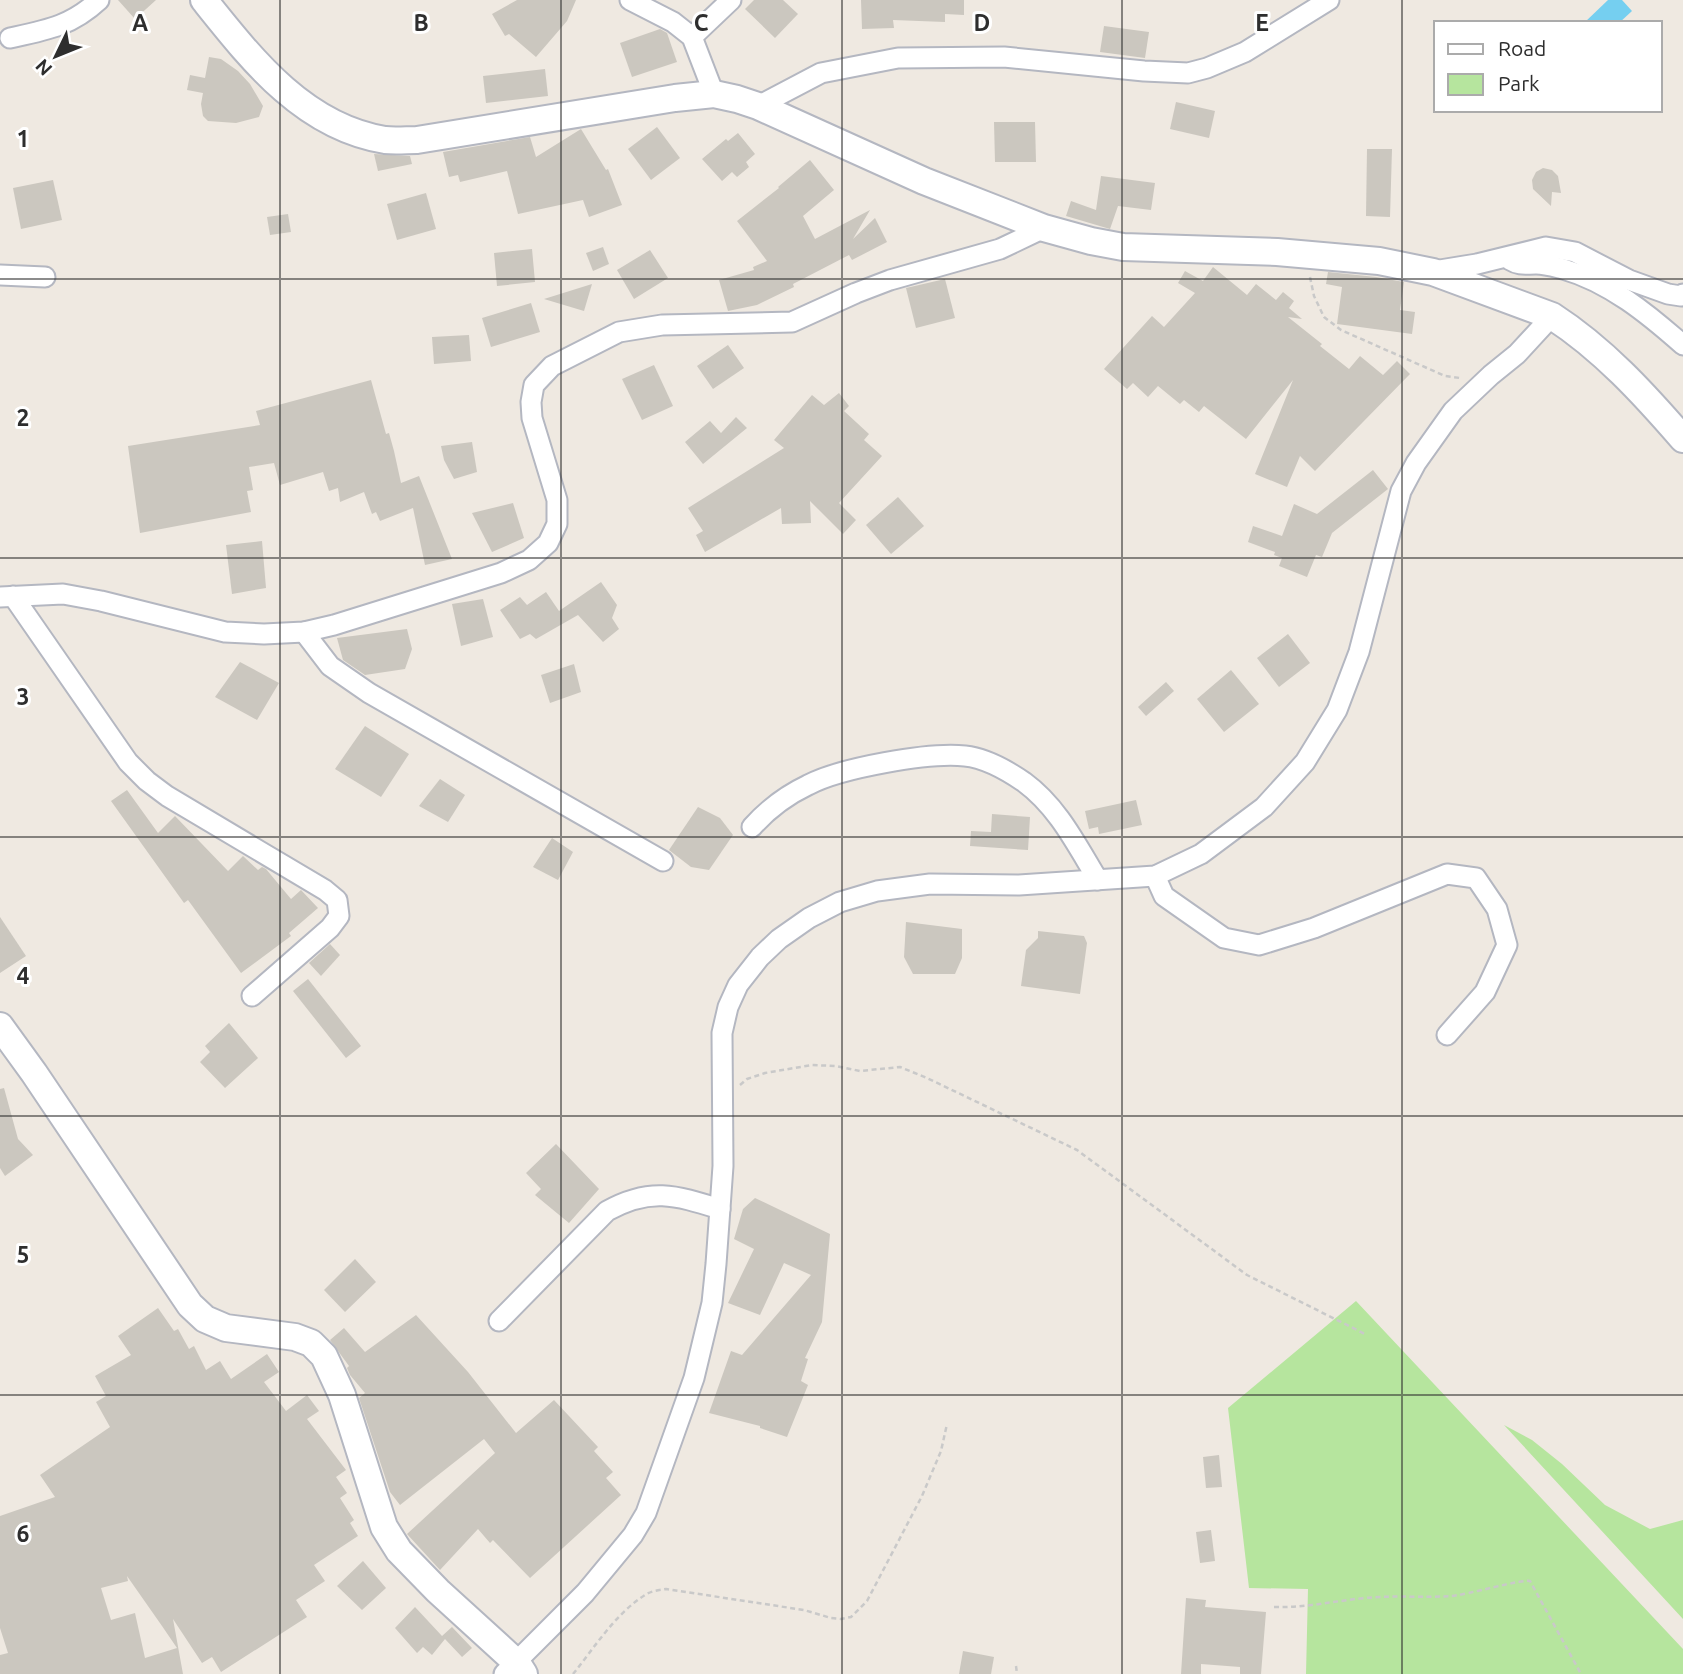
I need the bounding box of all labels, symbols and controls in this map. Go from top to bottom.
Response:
text: A [132,10,148,35]
text: B [413,10,429,35]
text: C [694,10,709,35]
text: D [974,10,990,35]
text: E [1255,10,1269,35]
north arrow [21,21,91,91]
legend [1434,21,1662,112]
text: Road [1498,36,1546,60]
text: N [31,55,56,80]
text: Park [1498,71,1540,95]
text: 1 [17,126,29,151]
text: 2 [17,405,29,430]
text: 3 [17,684,29,709]
text: 4 [17,963,30,988]
text: 5 [17,1242,29,1267]
text: 6 [17,1521,30,1546]

